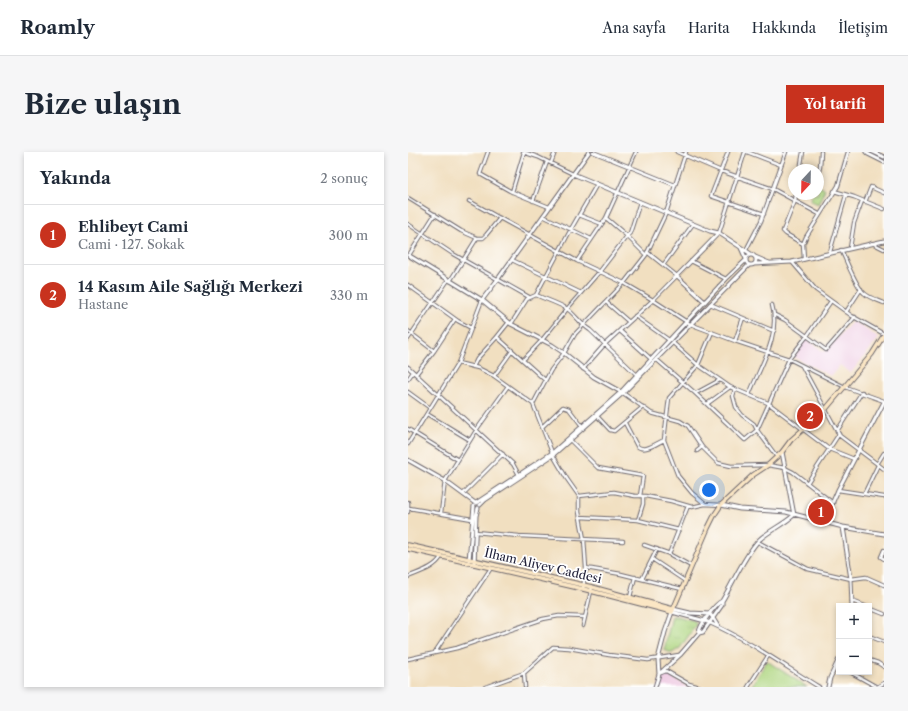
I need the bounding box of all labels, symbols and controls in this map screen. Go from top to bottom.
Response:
text: Roamly [20,16,95,39]
text: Ana sayfa [603,19,666,37]
text: Harita [688,19,730,37]
text: Hakkında [752,19,816,37]
text: İletişim [838,19,888,37]
button: Yol tarifi [786,85,884,123]
text: Bize ulaşın [24,87,181,121]
north arrow [788,164,824,200]
text: Yakında [40,168,111,188]
text: 2 sonuç [320,170,368,186]
text: Ehlibeyt Cami [78,217,188,236]
text: 1 [50,227,56,243]
text: 300 m [329,227,368,243]
text: Cami · 127. Sokak [78,236,184,252]
text: 14 Kasım Aile Sağlığı Merkezi [78,277,303,296]
text: 2 [49,287,57,303]
text: 330 m [330,287,368,303]
text: Hastane [78,296,128,312]
pin: 2 [797,401,823,431]
your location [699,480,719,500]
pin: 1 [808,497,834,527]
street label: İlham Aliyev Caddesi [483,544,604,586]
map controls [836,603,872,675]
button: + [836,603,872,639]
button: − [836,639,872,675]

